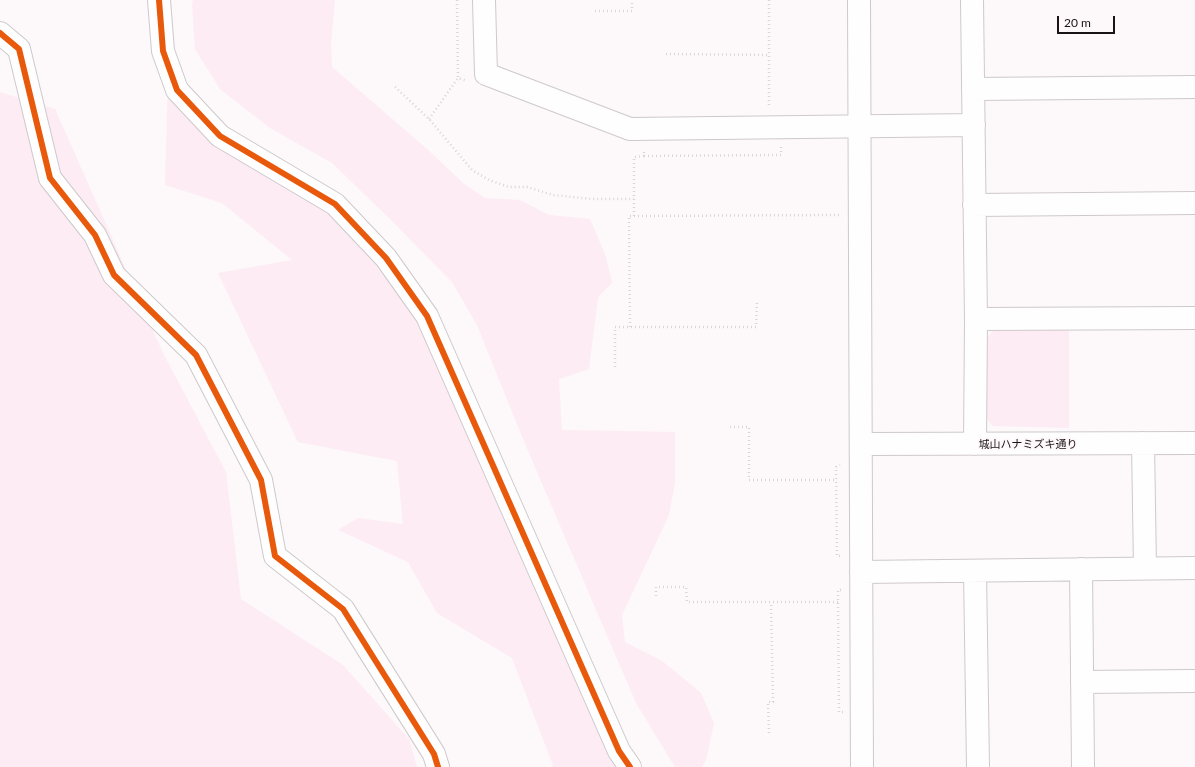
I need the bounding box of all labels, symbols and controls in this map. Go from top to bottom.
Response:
scale bar [1059,8,1117,34]
text: 20 m [1064,15,1091,30]
street label: 城山ハナミズキ通り [979,437,1077,451]

